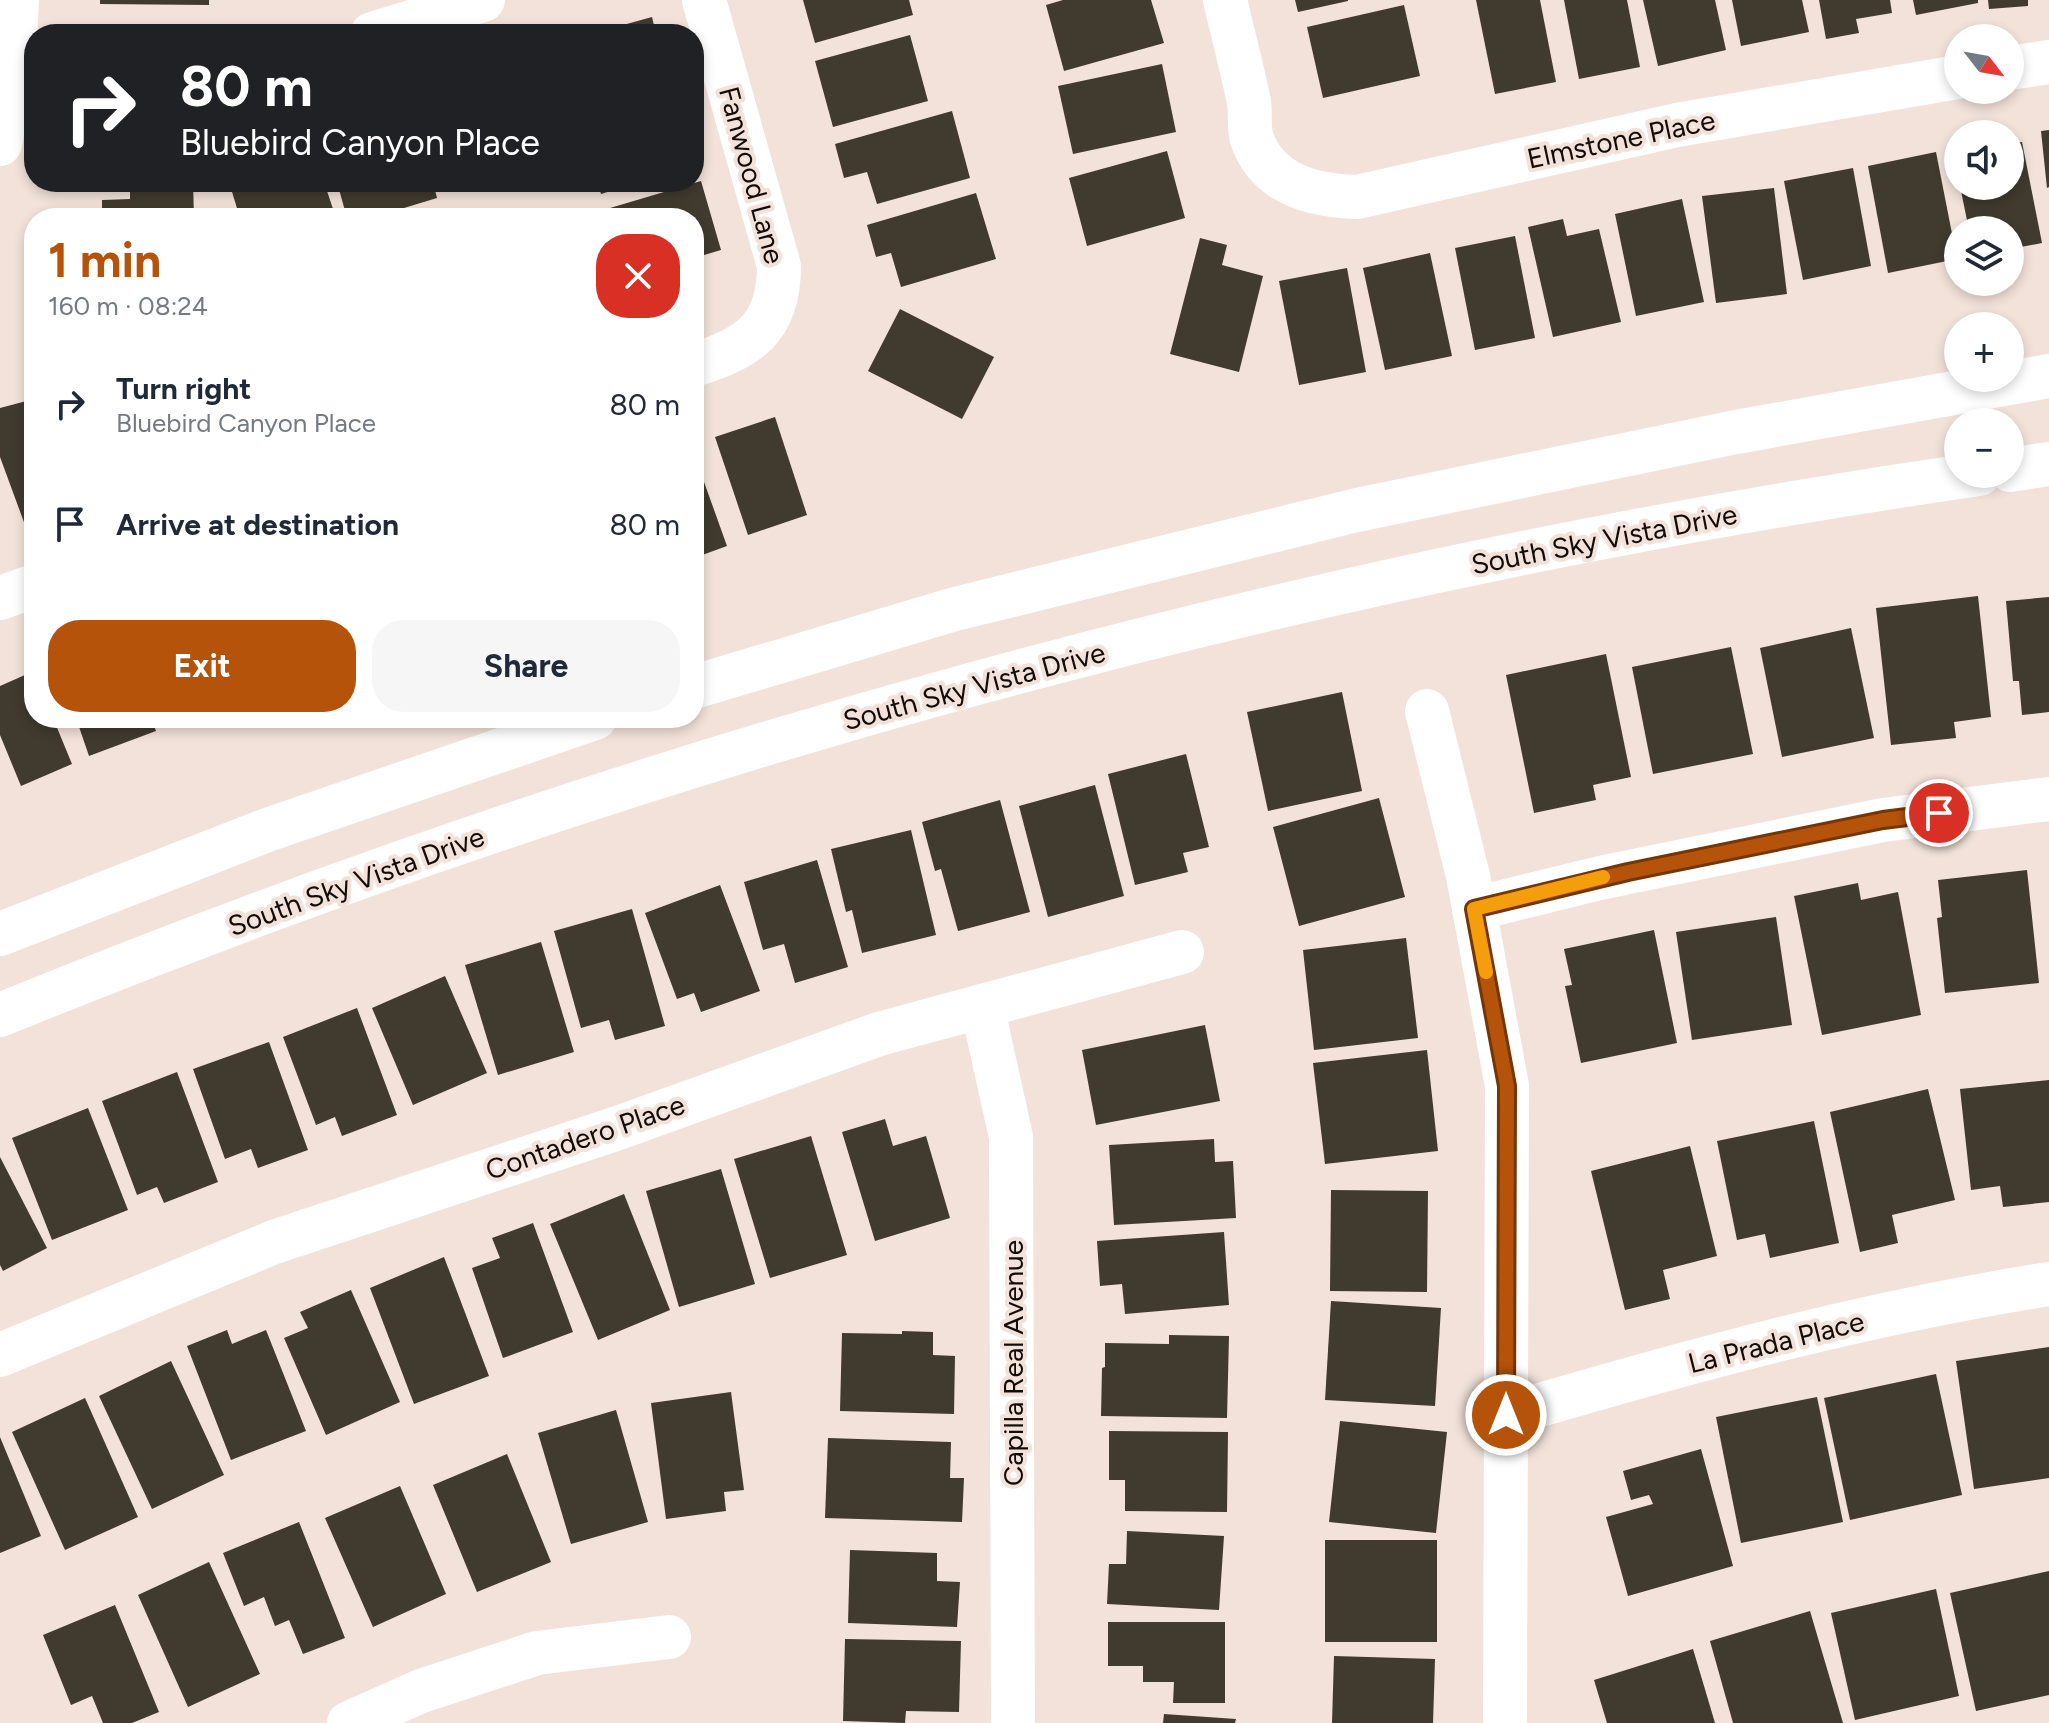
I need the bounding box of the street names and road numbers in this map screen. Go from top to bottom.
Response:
street label: Fanwood Lane [712,83,792,267]
street label: Elmstone Place [1524,102,1718,176]
street label: South Sky Vista Drive [1468,497,1740,581]
street label: South Sky Vista Drive [839,635,1109,737]
street label: South Sky Vista Drive [223,819,489,943]
street label: Contadero Place [481,1087,689,1187]
street label: Capilla Real Avenue [996,1240,1030,1486]
street label: La Prada Place [1684,1304,1868,1380]

